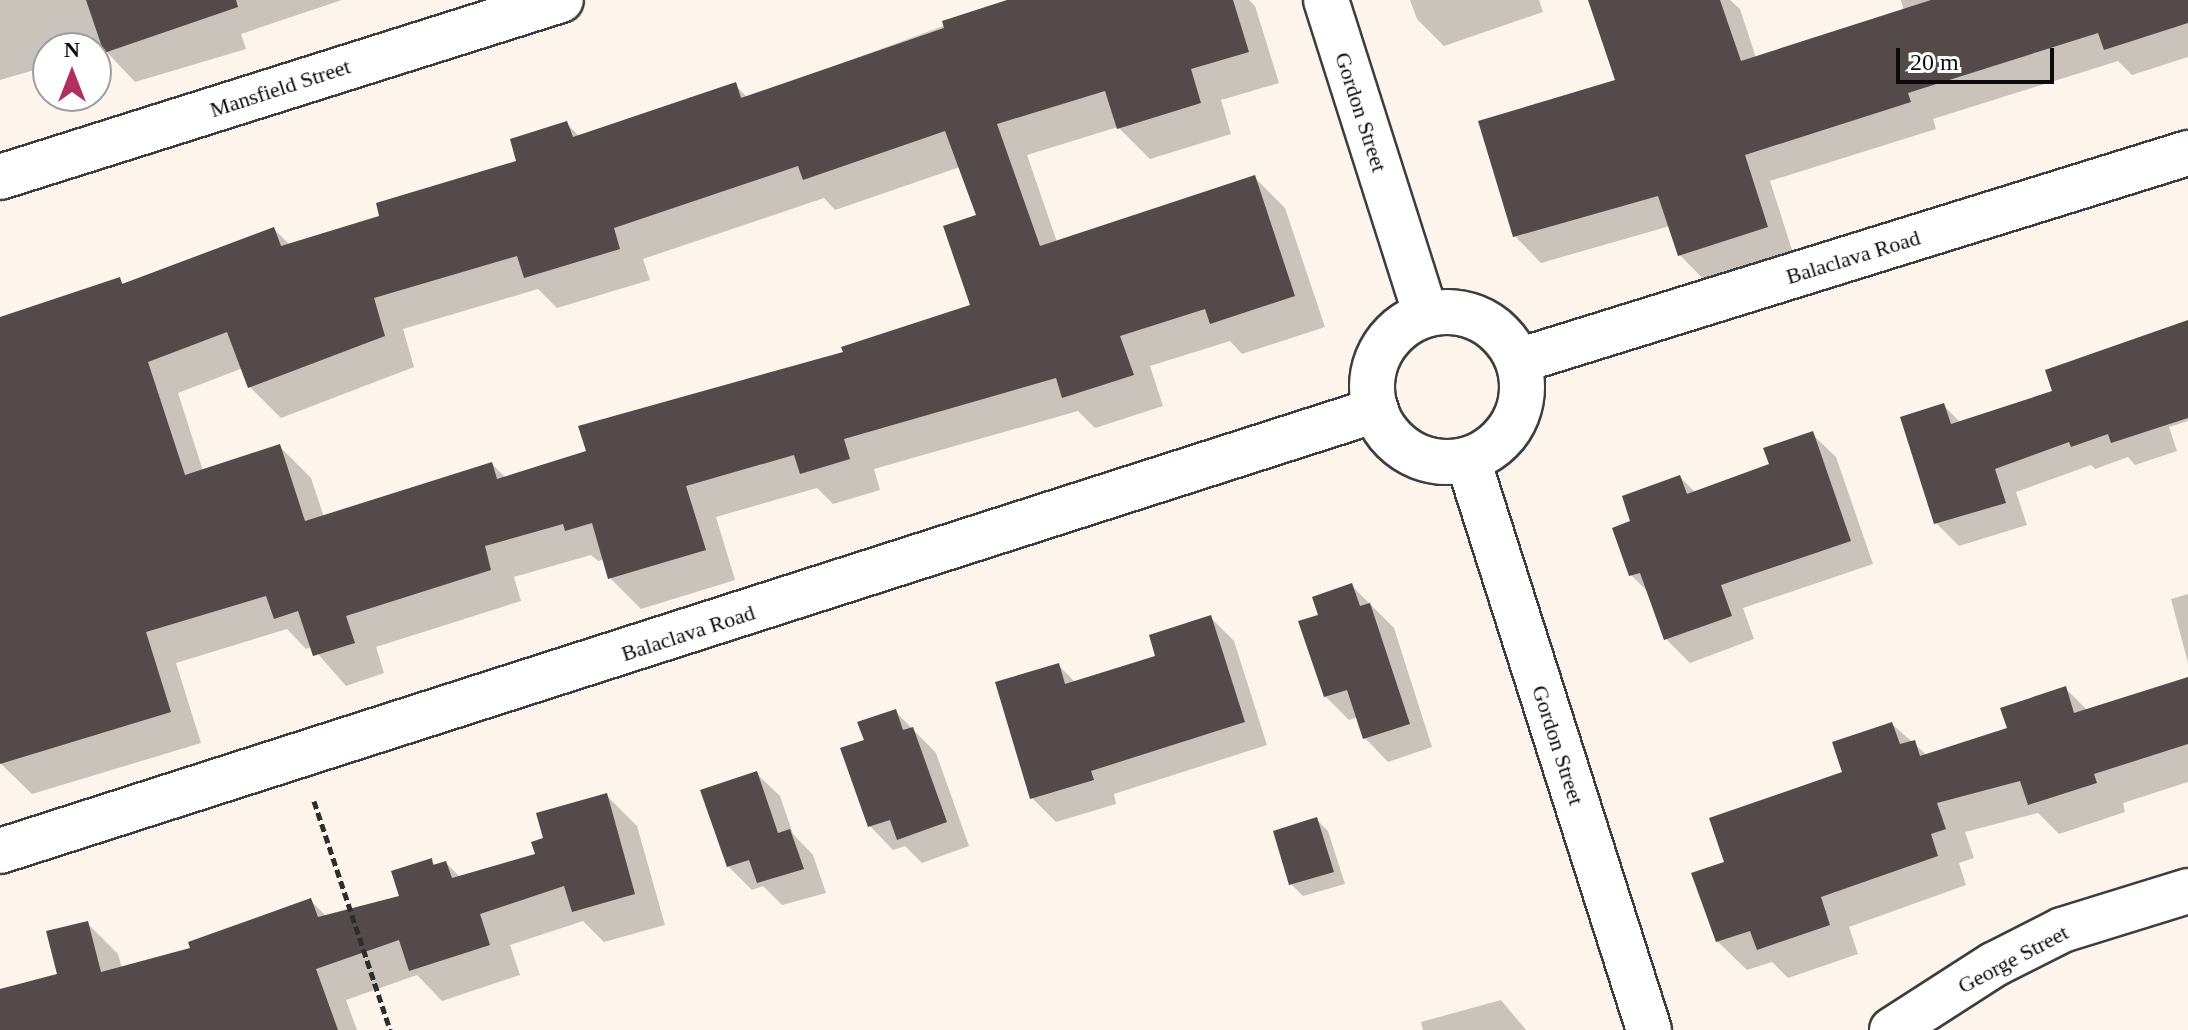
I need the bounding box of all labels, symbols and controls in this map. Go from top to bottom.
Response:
north arrow [32,32,112,112]
scale bar [1900,32,2058,82]
text: N [64,37,80,62]
street label: Gordon Street [1329,49,1393,175]
text: 20 m [1910,49,1959,75]
street label: Mansfield Street [206,53,354,123]
street label: Balaclava Road [1783,224,1923,290]
street label: Balaclava Road [618,599,758,667]
street label: Gordon Street [1526,682,1590,808]
street label: George Street [1953,919,2073,999]

